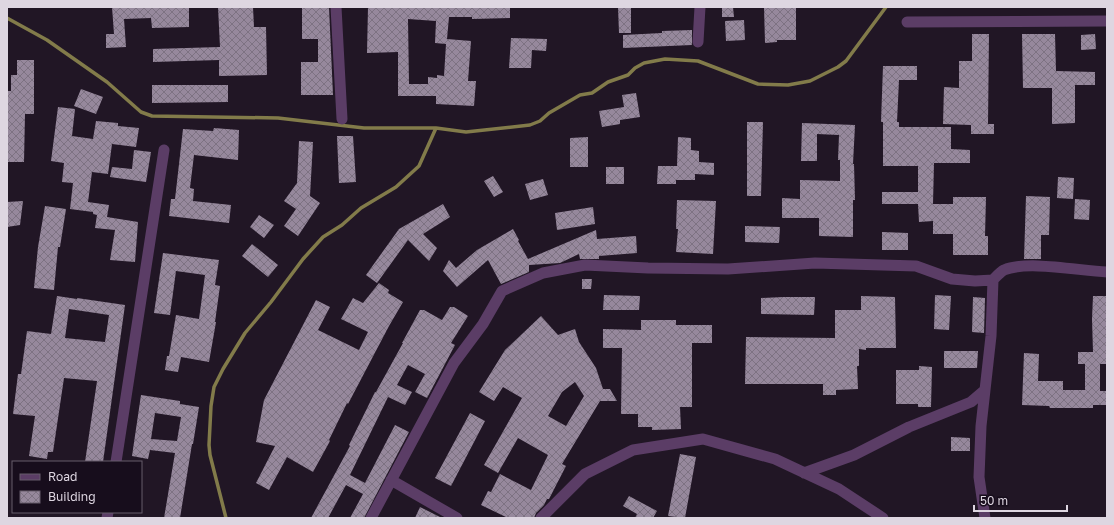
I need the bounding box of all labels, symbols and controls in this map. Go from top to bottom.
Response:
legend [12,461,142,513]
text: Road [48,469,77,484]
scale bar [974,487,1067,513]
text: Building [48,489,96,504]
text: 50 m [980,493,1008,508]

